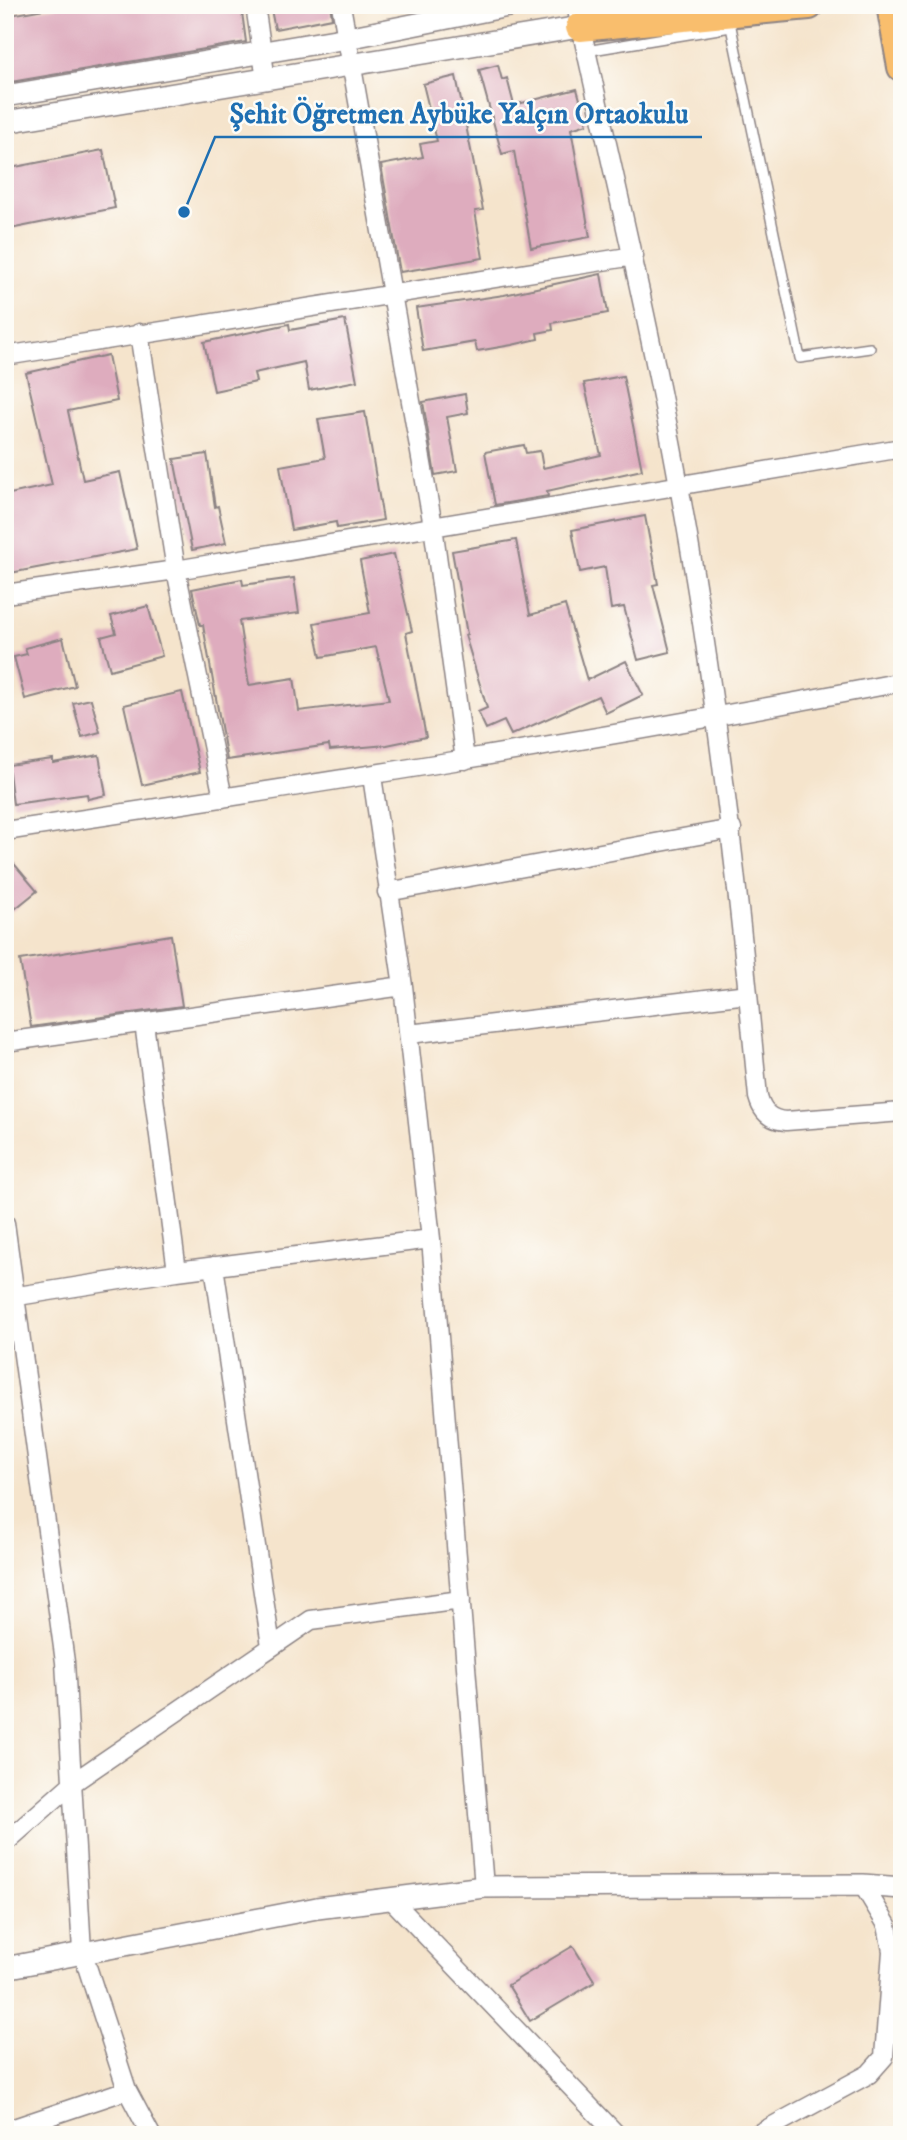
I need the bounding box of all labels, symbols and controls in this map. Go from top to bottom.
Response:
callout: Şehit Öğretmen Aybüke Yalçın Ortaokulu [215,88,702,137]
text: Şehit Öğretmen Aybüke Yalçın Ortaokulu [230,96,689,132]

